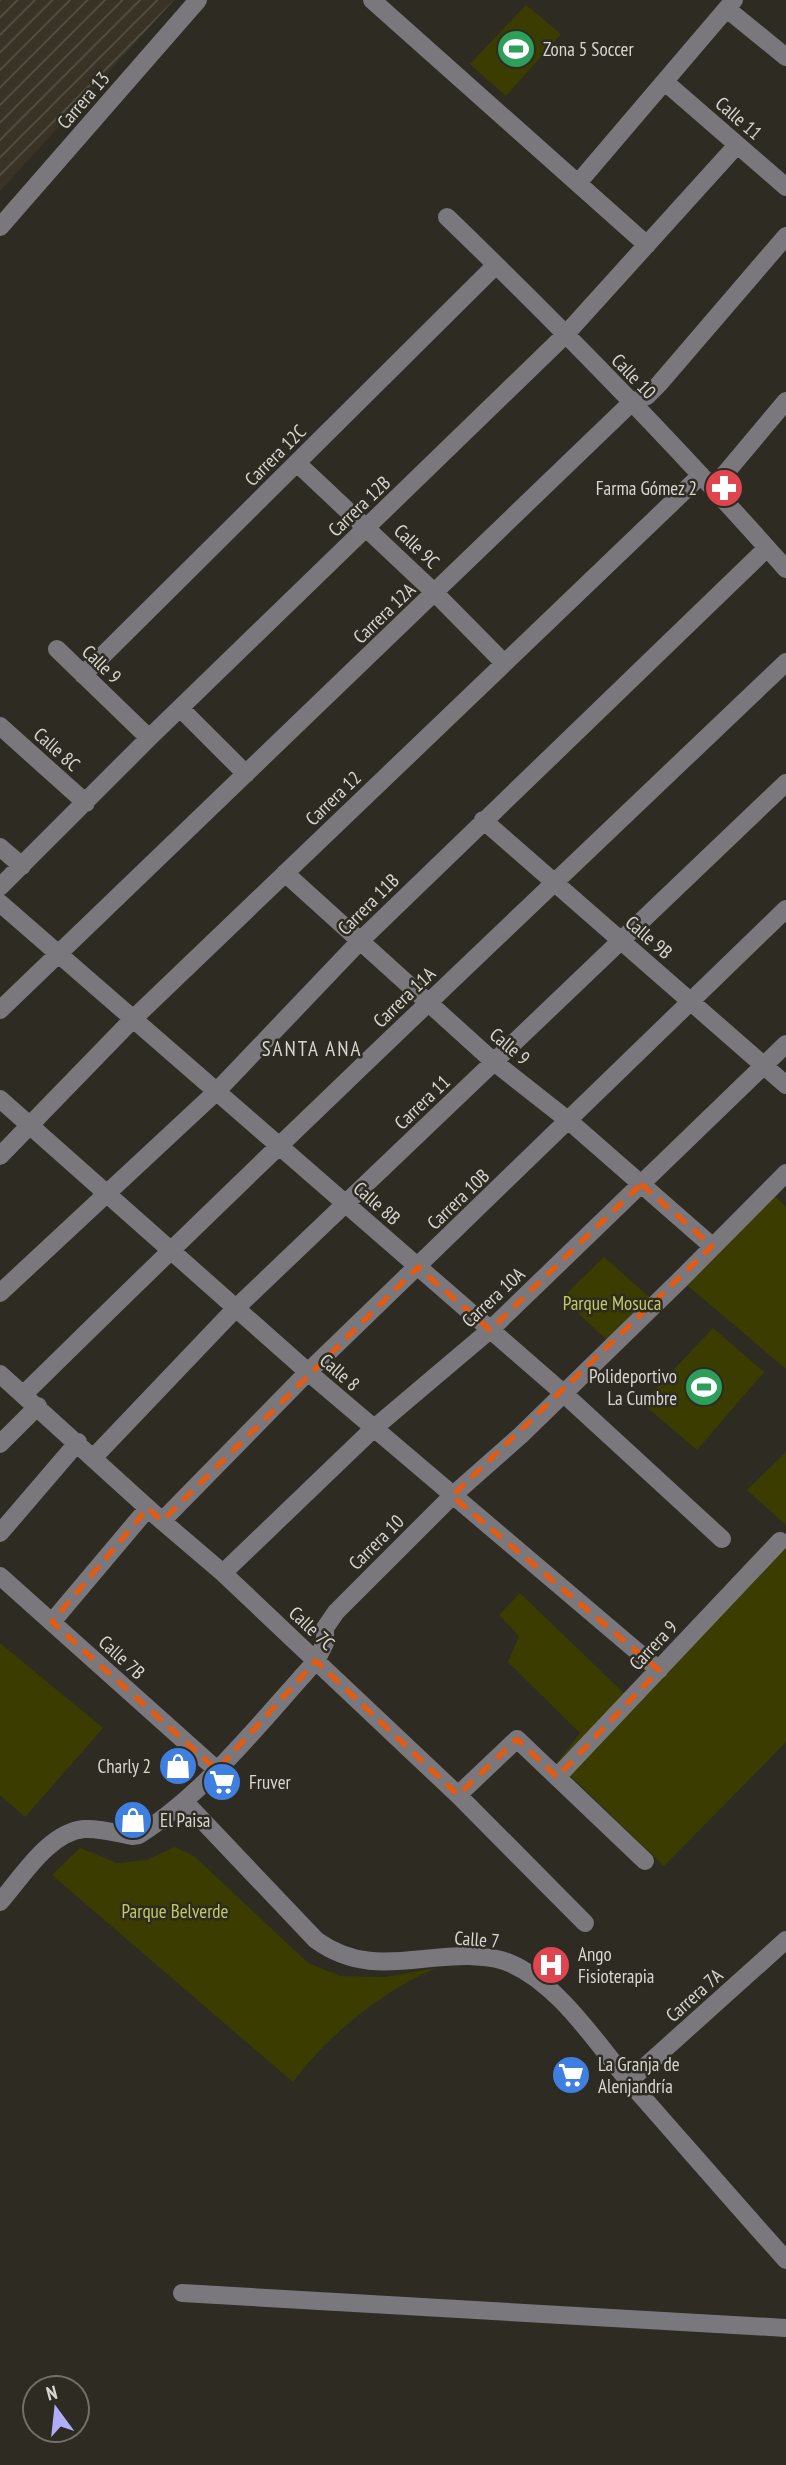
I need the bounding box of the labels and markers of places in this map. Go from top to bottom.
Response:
sports icon: Zona 5 Soccer [495,28,537,70]
place label: Zona 5 Soccer [543,37,634,61]
pharmacy icon: Farma Gómez 2 [703,467,745,509]
place label: Farma Gómez 2 [596,476,697,500]
place label: Polideportivo La Cumbre [589,1364,677,1410]
sports icon: Polideportivo La Cumbre [683,1366,725,1408]
shop icon: Charly 2 [157,1745,199,1787]
place label: Charly 2 [98,1754,151,1778]
supermarket icon: Fruver [201,1761,243,1803]
place label: Fruver [249,1770,292,1794]
shop icon: El Paisa [112,1799,154,1841]
place label: El Paisa [160,1808,210,1832]
place label: Ango Fisioterapia [578,1942,654,1988]
hospital icon: Ango Fisioterapia [530,1944,572,1986]
place label: La Granja de Alenjandría [598,2052,680,2098]
supermarket icon: La Granja de Alenjandría [550,2054,592,2096]

